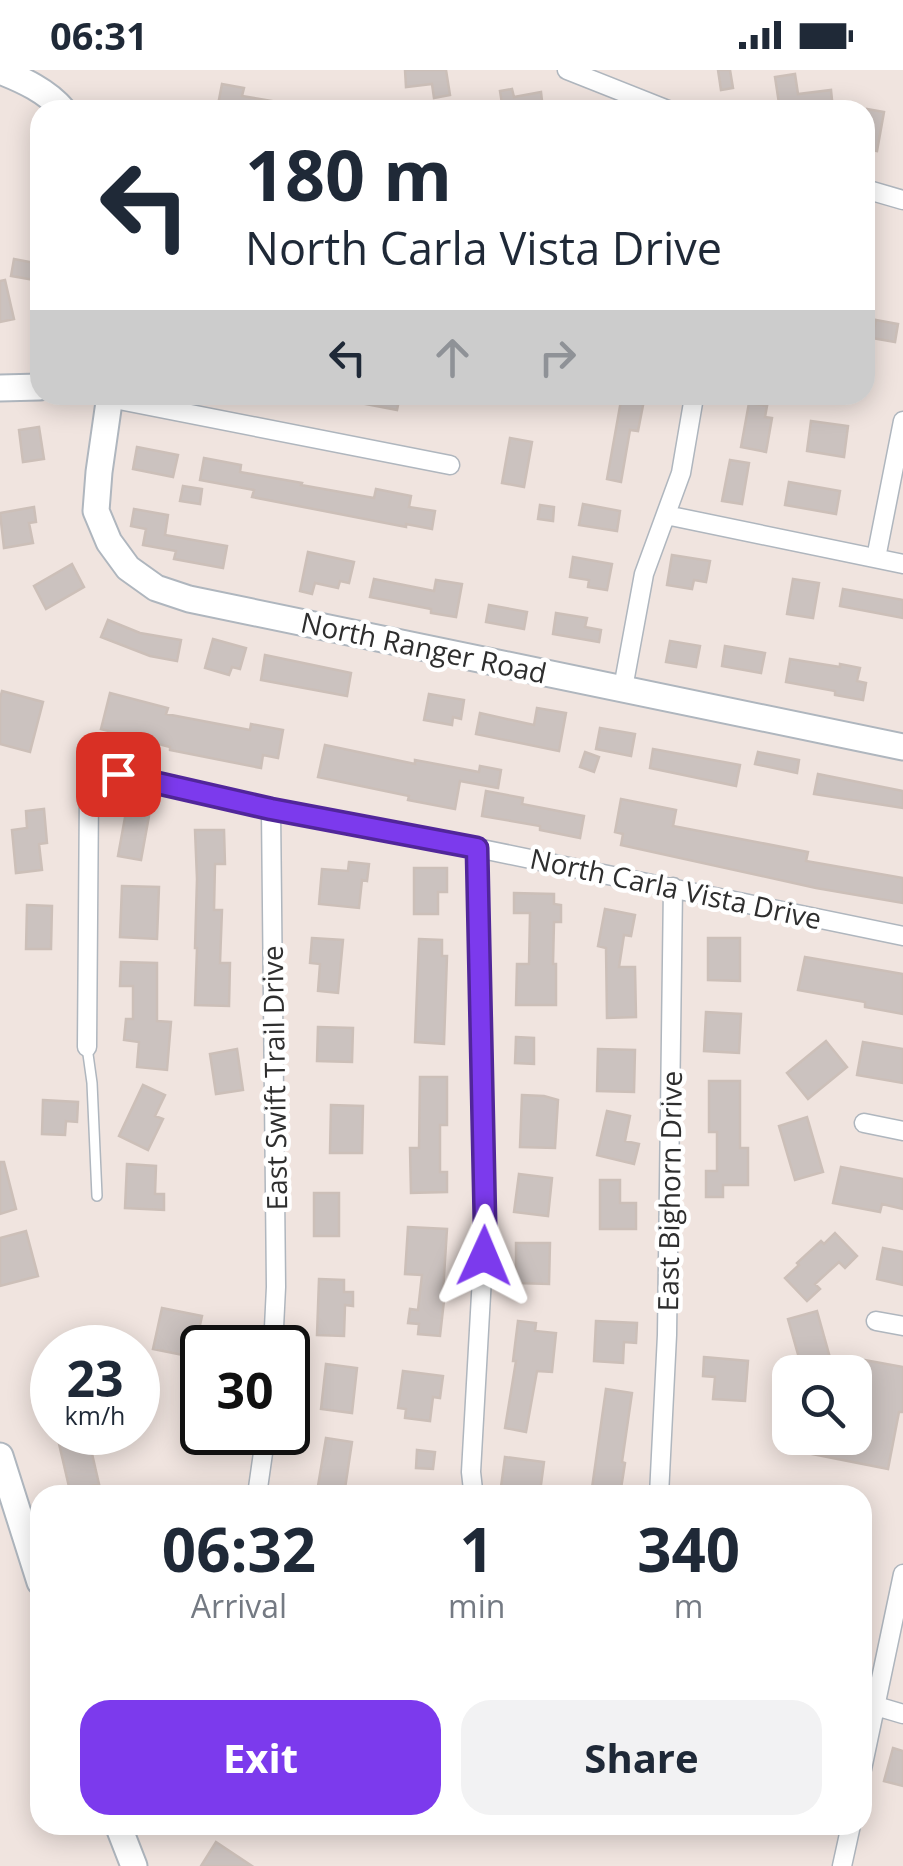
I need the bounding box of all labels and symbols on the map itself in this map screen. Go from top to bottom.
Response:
street label: North Ranger Road [298,602,550,692]
pin [76,732,161,817]
street label: North Carla Vista Drive [527,839,825,937]
street label: East Swift Trail Drive [253,945,295,1211]
street label: East Bighorn Drive [648,1070,690,1312]
position arrow [432,1204,536,1308]
speed limit sign: 30 [180,1325,310,1455]

